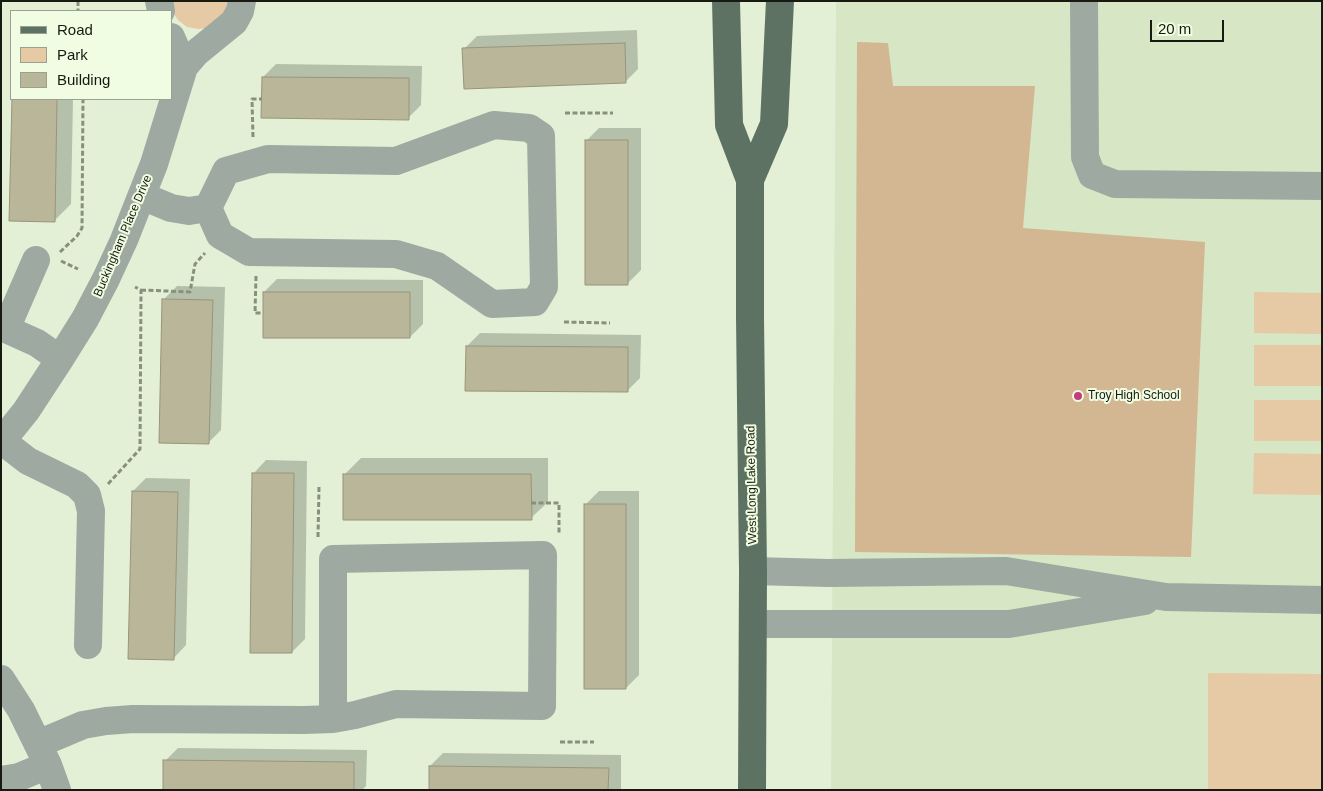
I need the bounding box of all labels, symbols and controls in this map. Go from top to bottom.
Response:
legend [10,10,172,100]
scale bar [1153,10,1227,42]
text: 20 m [1158,20,1191,37]
text: Road [57,21,93,38]
text: Park [57,46,88,63]
text: Building [57,71,110,88]
street label: Buckingham Place Drive [91,173,155,299]
place label: Troy High School [1088,389,1180,403]
marker: Troy High School [1072,390,1084,402]
street label: West Long Lake Road [744,426,760,544]

